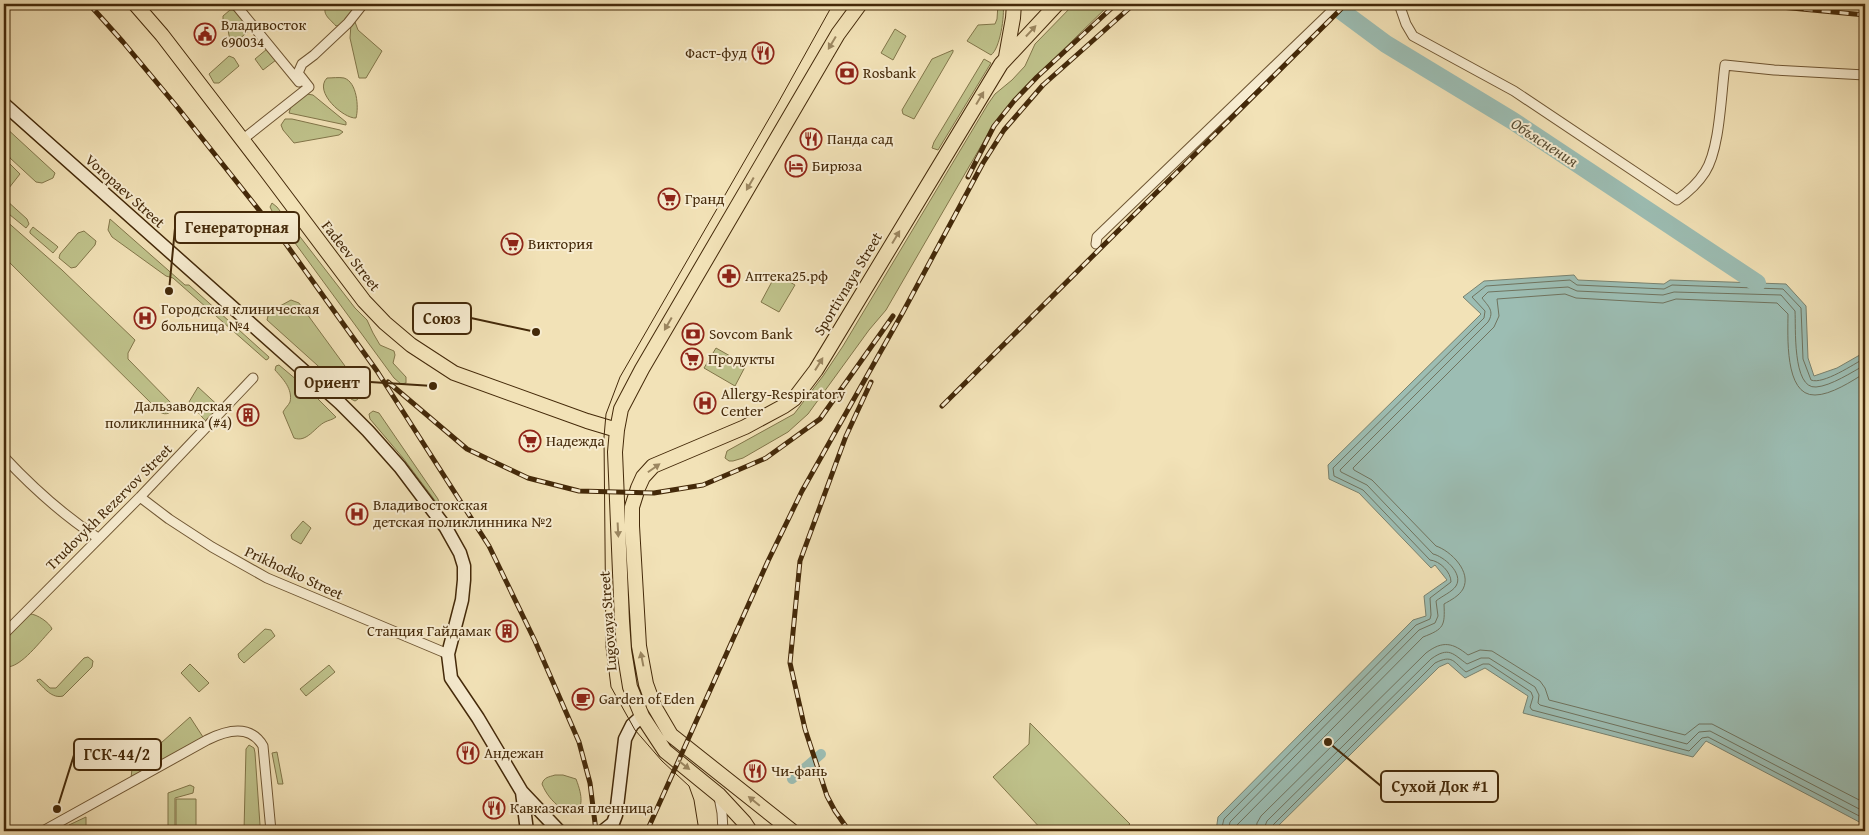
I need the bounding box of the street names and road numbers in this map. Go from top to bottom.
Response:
street label: Voropaev Street [81,149,170,233]
street label: Fadeev Street [317,216,386,296]
street label: Sportivnaya Street [808,227,887,339]
street label: Trudovykh Rezervov Street [41,438,177,575]
street label: Prikhodko Street [242,541,347,605]
street label: Lugovaya Street [593,570,621,672]

